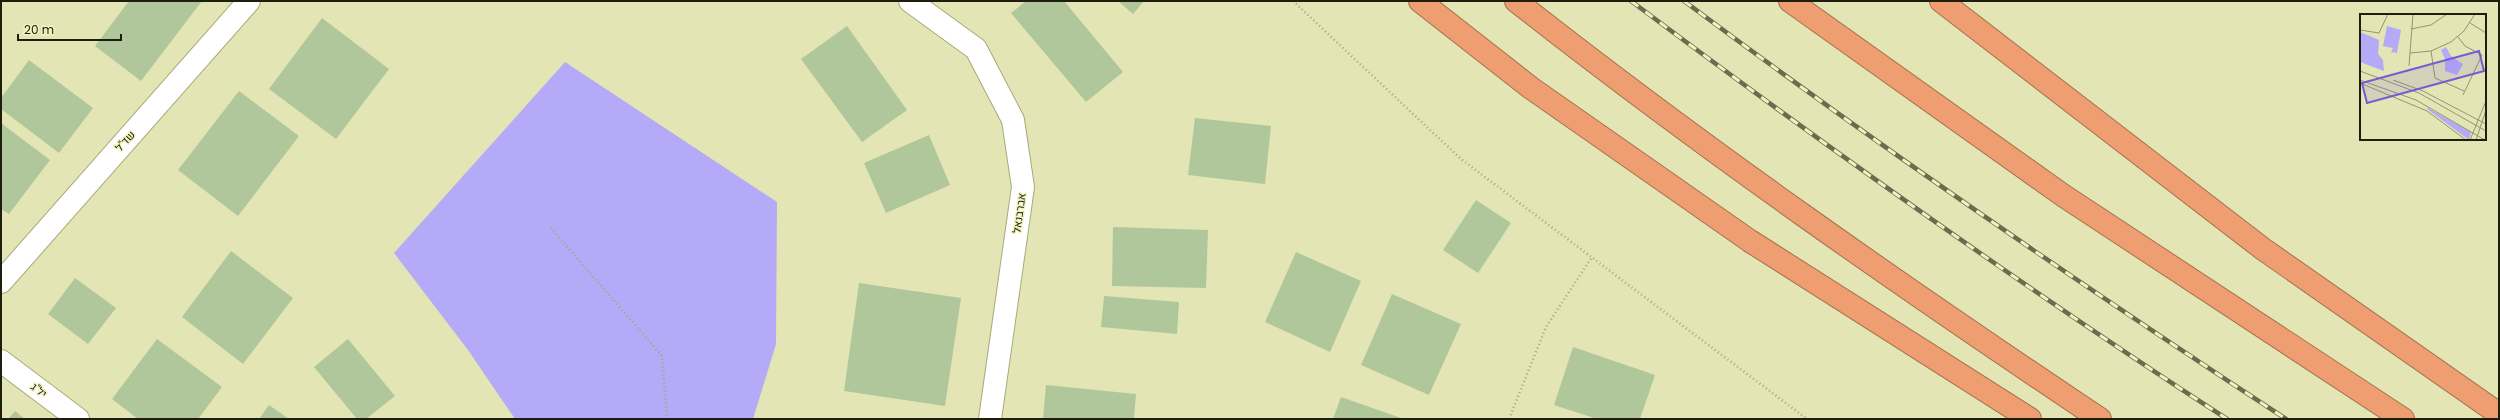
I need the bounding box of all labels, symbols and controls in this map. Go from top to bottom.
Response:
inset map [2360,14,2486,140]
scale bar [18,16,121,42]
text: 20 m [24,21,54,38]
street label: שד"ל [111,127,139,155]
street label: אברבנאל [1008,192,1030,234]
street label: יל"ג [28,379,50,401]

